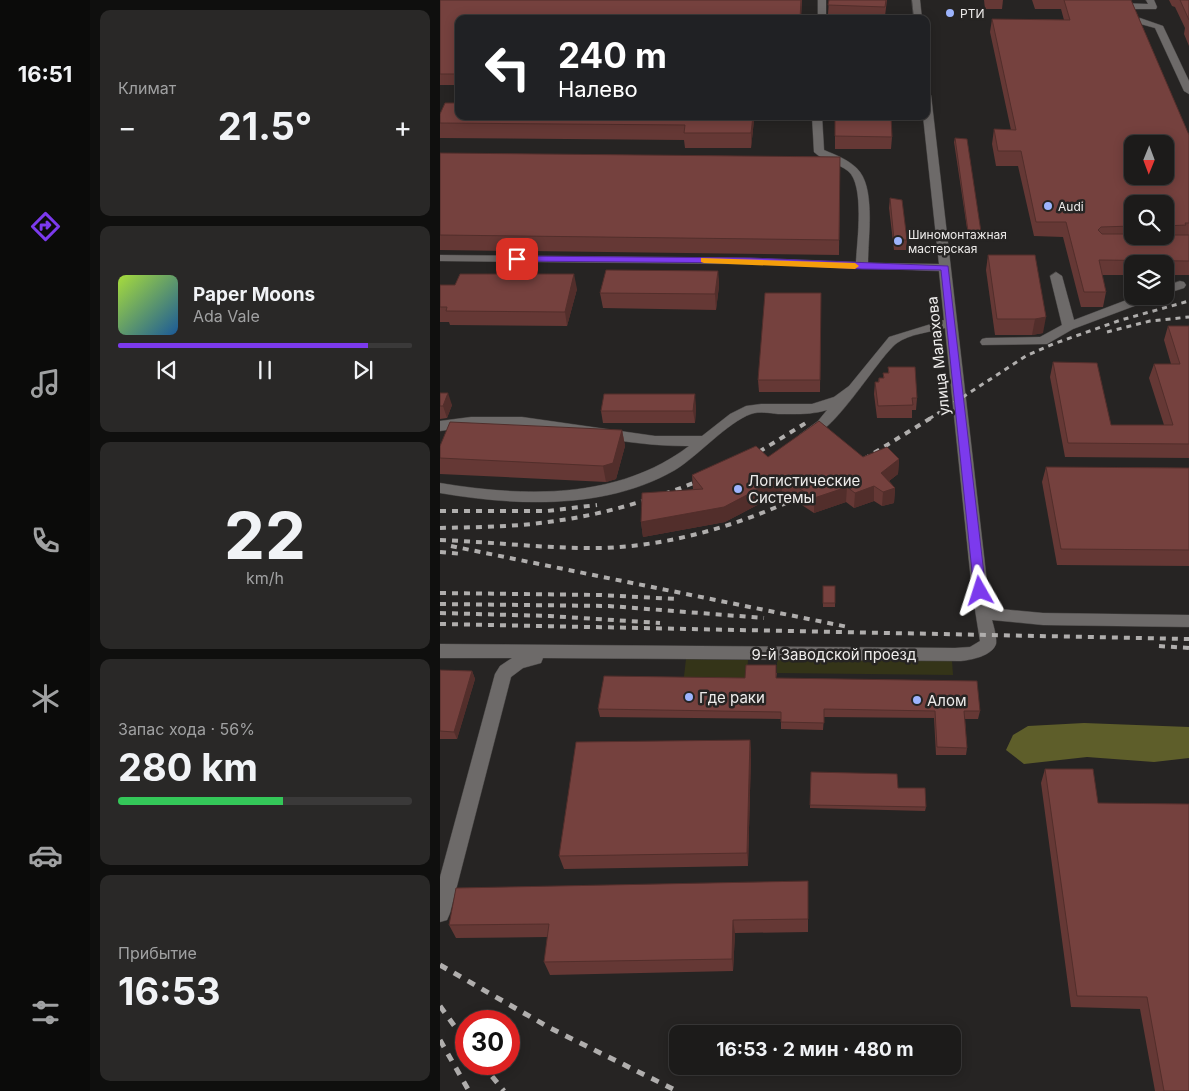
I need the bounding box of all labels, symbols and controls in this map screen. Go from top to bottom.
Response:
place label: РТИ [960,6,984,21]
marker: РТИ [944,7,956,19]
text: 240 m [558,34,667,76]
icon: left [475,35,540,100]
text: 16:51 [18,61,72,87]
text: Налево [558,76,638,102]
text: Климат [118,78,176,98]
text: 21.5° [218,103,312,149]
text: − [118,110,137,144]
text: + [393,110,412,144]
north arrow [1124,135,1174,185]
map controls [1124,135,1174,305]
button: search [1124,195,1174,245]
place label: Audi [1058,199,1084,214]
marker: Audi [1042,200,1054,212]
icon: directions [28,209,63,244]
place label: Шиномонтажная мастерская [908,227,1007,256]
marker: Шиномонтажная мастерская [892,235,904,247]
pin [496,238,538,280]
icon: arrive [503,245,531,273]
button: layers [1124,255,1174,305]
text: Paper Moons [193,283,315,306]
street label: улица Малахова [922,296,954,416]
text: Ada Vale [193,306,260,326]
icon: previous [153,356,181,384]
icon: pause [251,356,279,384]
icon: next [349,356,377,384]
icon: music [28,366,63,401]
place label: Логистические Системы [748,471,860,507]
marker: Логистические Системы [732,483,744,495]
text: 22 [224,496,306,575]
icon: phone [28,523,63,558]
position arrow [953,564,1005,616]
text: km/h [246,568,284,588]
street label: 9-й Заводской проезд [752,645,916,664]
icon: climate [28,681,63,716]
place label: Где раки [699,688,765,707]
marker: Где раки [683,691,695,703]
place label: Алом [927,691,967,710]
marker: Алом [911,694,923,706]
text: Запас хода · 56% [118,719,255,739]
text: 280 km [118,744,258,790]
icon: car [28,838,63,873]
text: Прибытие [118,943,197,963]
text: 16:53 [118,968,221,1014]
icon: filters [28,995,63,1030]
speed limit sign: 30 [455,1010,520,1075]
text: 16:53 · 2 мин · 480 m [716,1038,914,1061]

